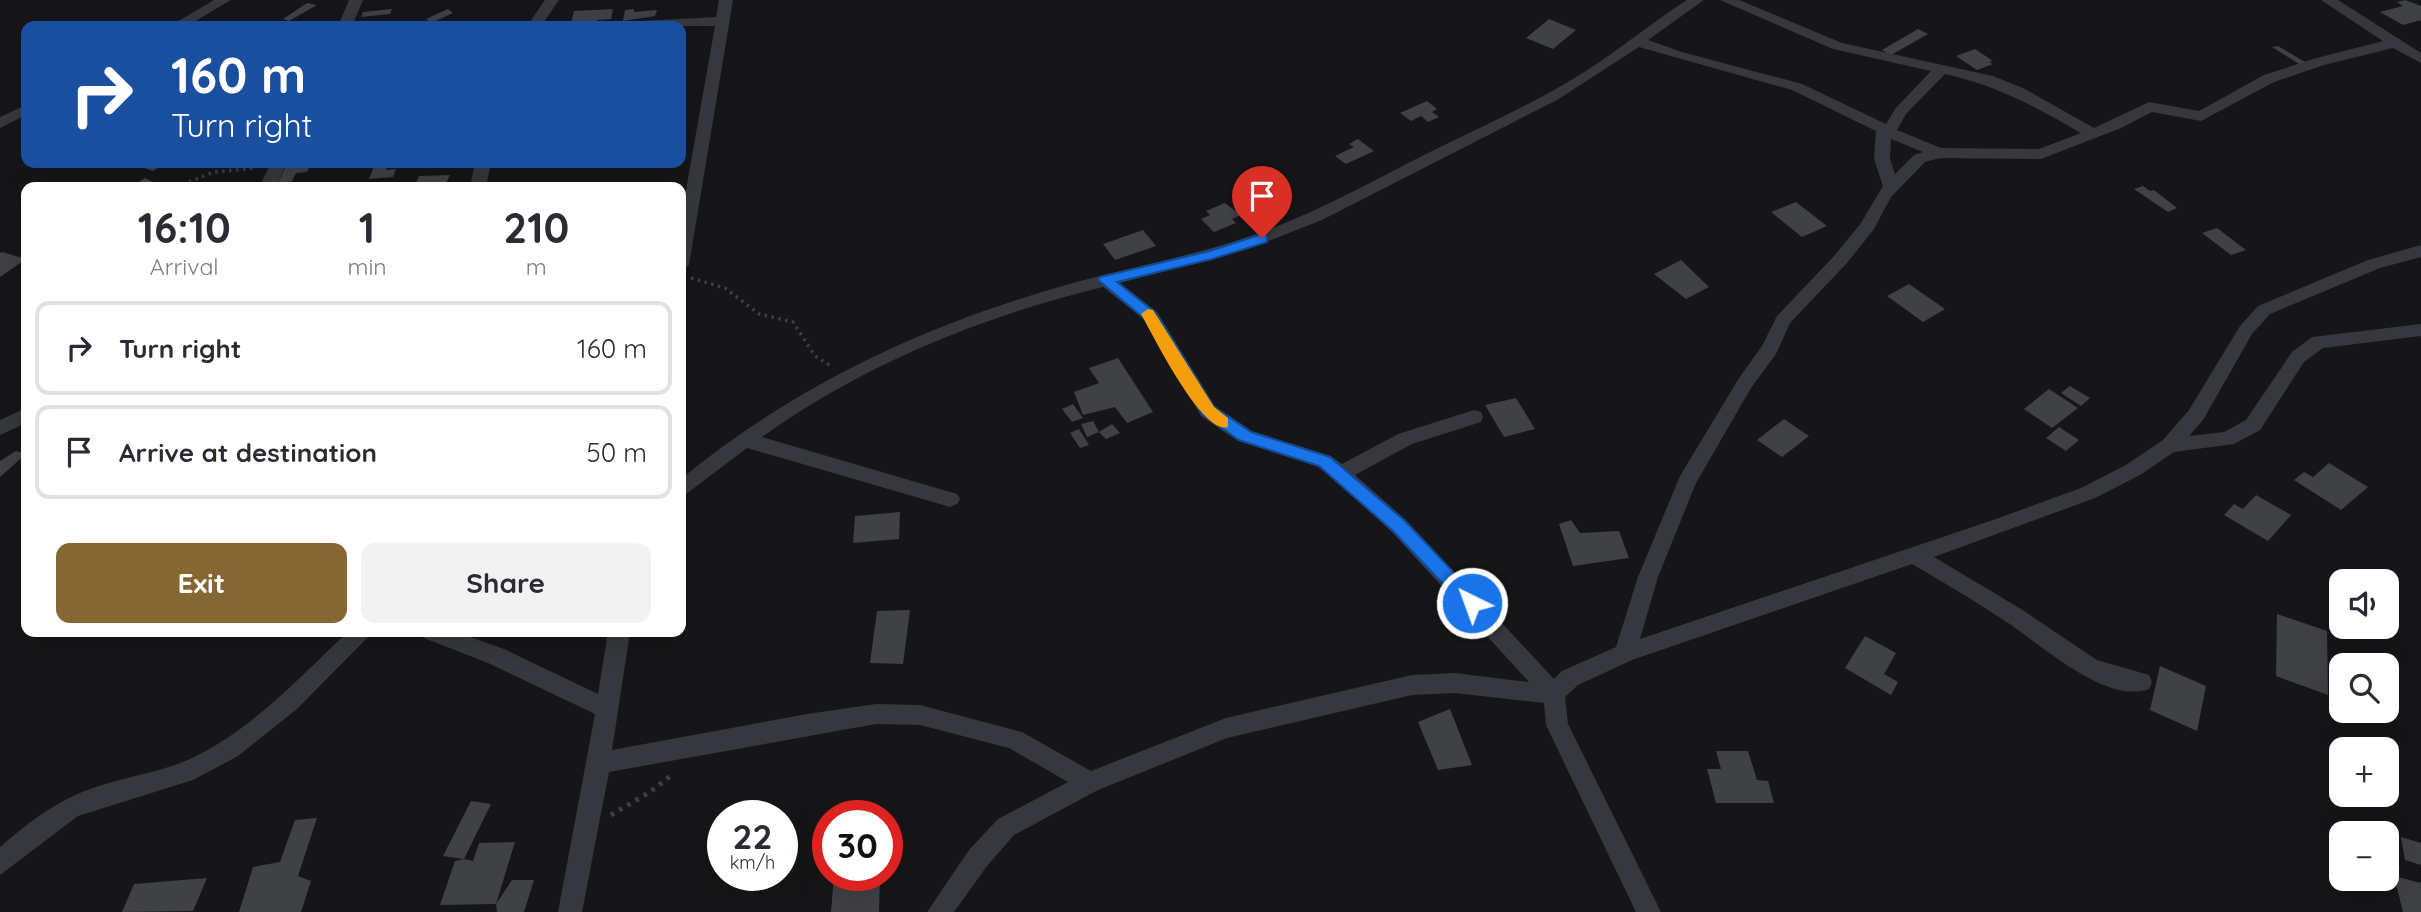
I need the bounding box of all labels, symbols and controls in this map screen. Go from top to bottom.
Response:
text: 160 m [171,44,306,105]
icon: right [56,49,147,140]
text: Turn right [171,105,312,145]
pin [1232,166,1292,238]
icon: arrive [1243,177,1281,215]
text: 16:10 [138,201,231,254]
text: 1 [359,201,375,254]
text: 210 [503,201,569,254]
text: Arrival [150,252,219,281]
text: min [347,252,387,281]
text: m [526,252,547,281]
icon: right [60,329,98,367]
text: Turn right [119,332,241,365]
text: 160 m [577,332,647,365]
icon: arrive [60,433,98,471]
text: Arrive at destination [119,436,377,469]
text: 50 m [587,436,647,469]
button: Exit [56,543,347,623]
button: Share [361,543,651,623]
position arrow [1435,566,1509,640]
map controls [2329,569,2399,891]
button: sound [2329,569,2399,639]
button: search [2329,653,2399,723]
button: + [2329,737,2399,807]
speed limit sign: 30 [812,800,903,891]
text: 22 [733,814,772,858]
button: − [2329,821,2399,891]
text: km/h [730,851,775,874]

